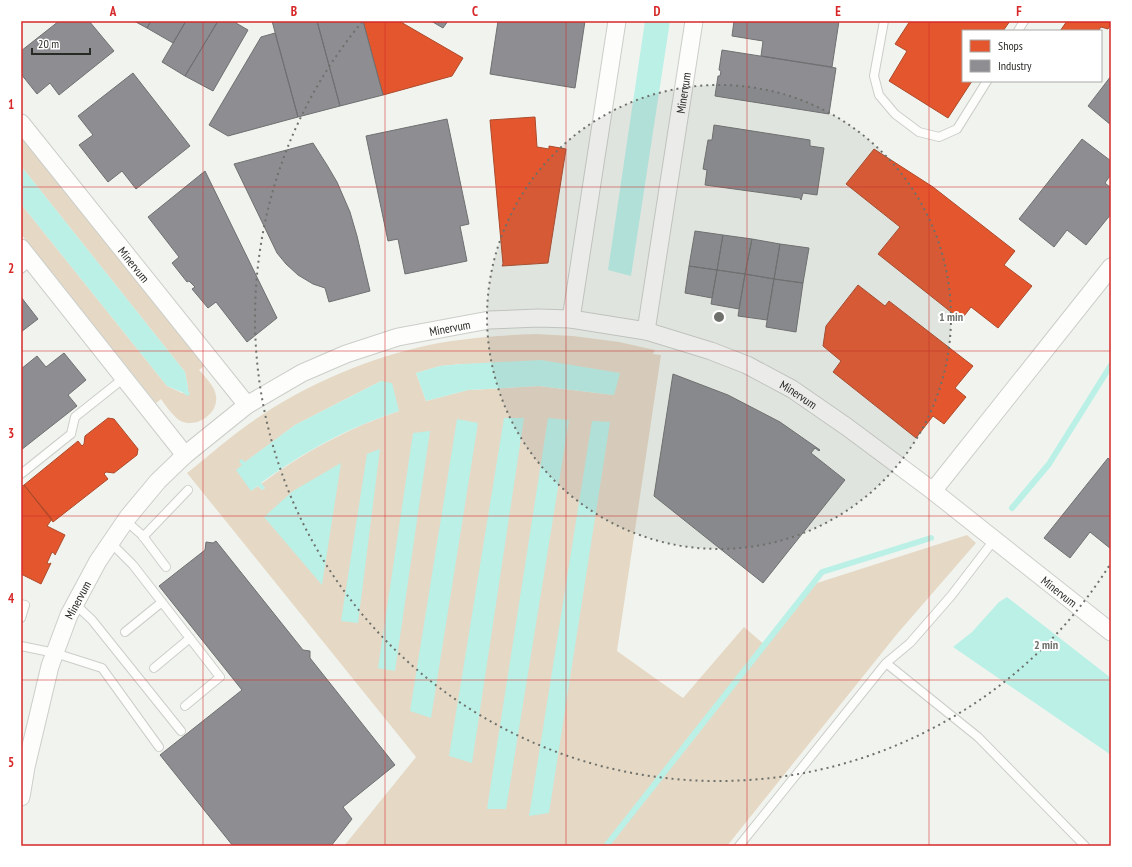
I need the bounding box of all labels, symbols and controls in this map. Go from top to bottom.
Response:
text: A [109,3,117,20]
text: B [291,3,297,20]
text: C [472,3,478,20]
text: D [654,3,661,20]
text: E [835,3,841,20]
text: F [1016,3,1022,20]
scale bar [32,30,90,56]
legend [962,30,1102,82]
text: 20 m [38,36,59,51]
text: Shops [998,38,1023,53]
text: Industry [998,58,1032,73]
street label: Minervum [672,71,693,114]
text: 1 [8,96,14,113]
street label: Minervum [115,243,153,285]
text: 2 [8,260,14,277]
text: 1 min [939,309,963,324]
centre of rings [712,310,726,324]
street label: Minervum [428,316,472,339]
street label: Minervum [778,377,820,412]
text: 3 [8,425,14,442]
street label: Minervum [1038,572,1080,610]
street label: Minervum [61,578,94,622]
text: 4 [8,590,15,607]
text: 2 min [1034,637,1058,652]
text: 5 [8,754,14,771]

